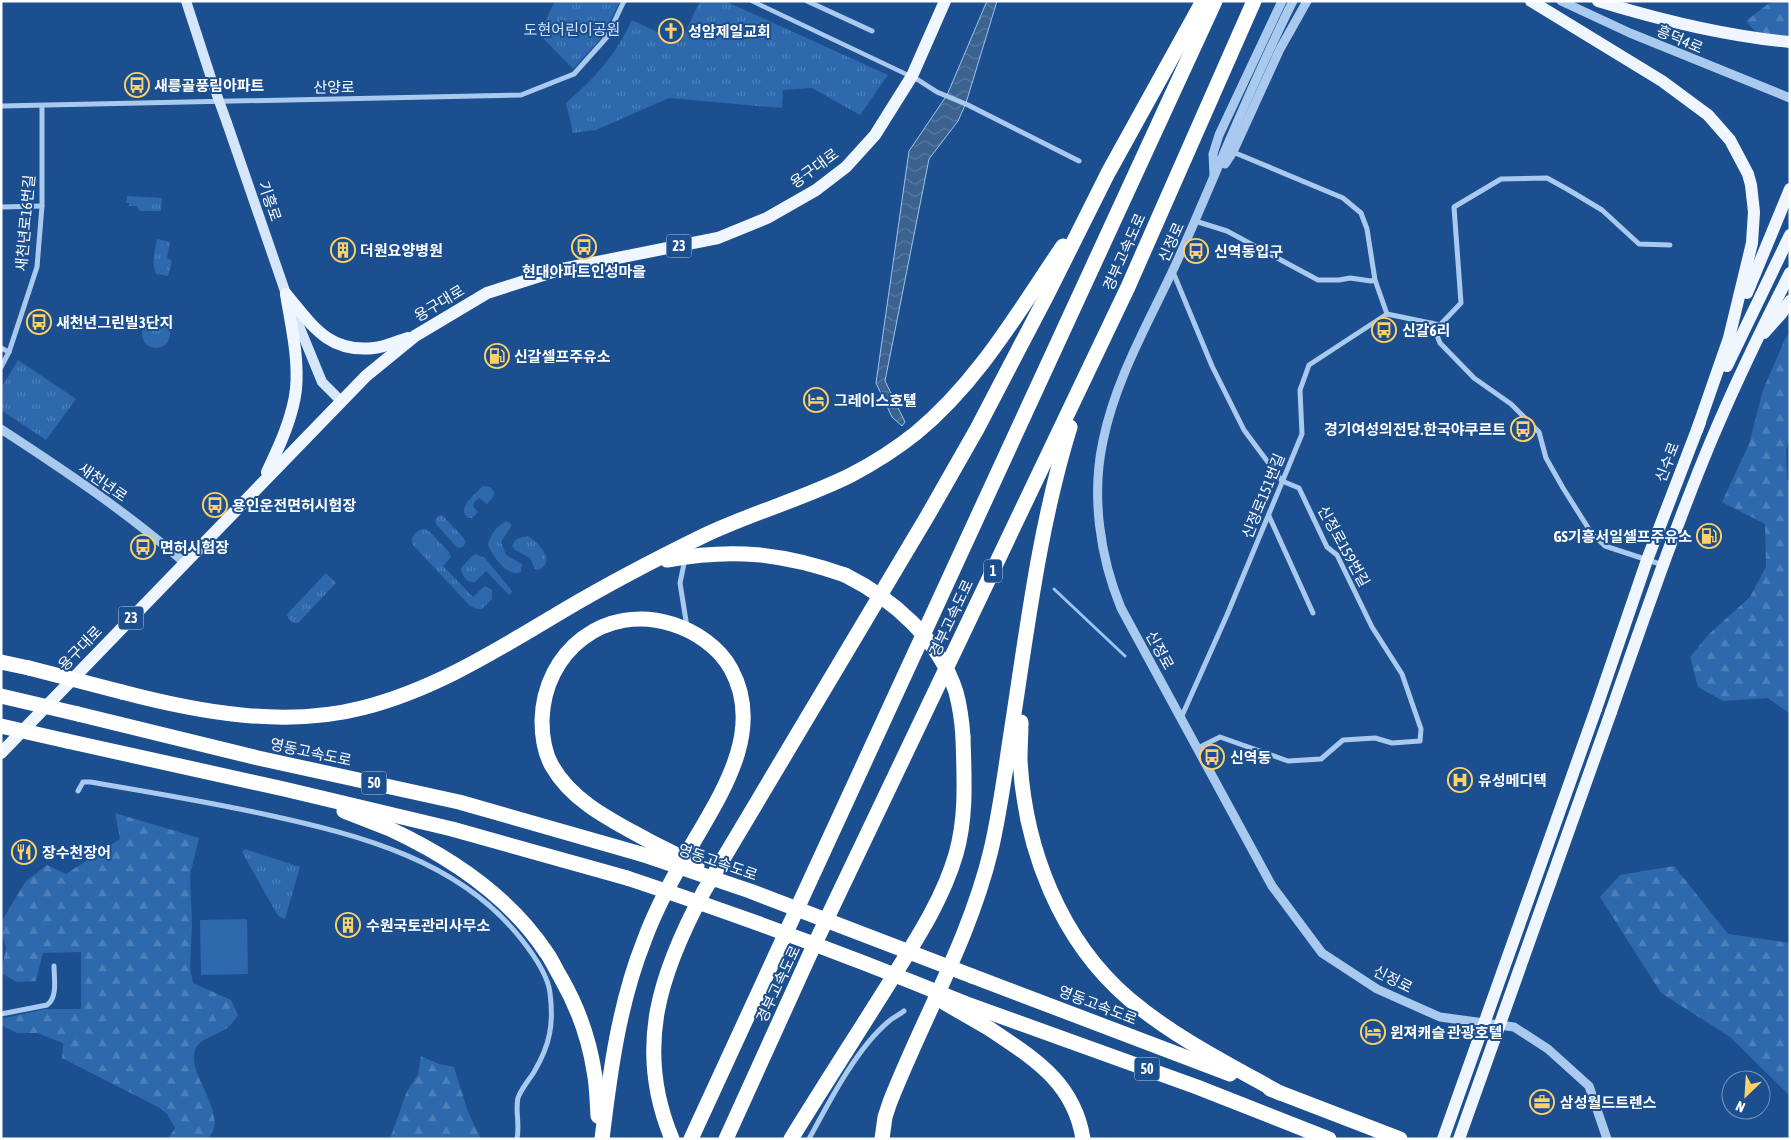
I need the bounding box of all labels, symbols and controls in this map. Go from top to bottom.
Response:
church icon: 성암제일교회 [658,18,684,44]
park label: 도현어린이공원 [524,21,620,38]
street label: 흥덕4로 [1654,22,1706,56]
place label: 성암제일교회 [688,23,771,40]
bus stop icon: 새릉골풍림아파트 [124,72,150,98]
place label: 새릉골풍림아파트 [154,77,265,94]
street label: 산양로 [313,78,355,96]
street label: 용구대로 [787,145,841,191]
street label: 새천년로16번길 [12,174,38,272]
street label: 기흥로 [255,179,285,223]
street label: 경부고속도로 [1099,211,1149,293]
street label: 신정로 [1155,220,1187,264]
bus stop icon: 현대아파트인성마을 [571,234,597,260]
road number: 23 [666,235,692,258]
building icon: 더원요양병원 [330,237,356,263]
bus stop icon: 신역동입구 [1183,238,1209,264]
place label: 더원요양병원 [360,242,443,259]
place label: 신역동입구 [1214,243,1283,260]
place label: 현대아파트인성마을 [522,263,646,280]
street label: 용구대로 [411,281,467,325]
bus stop icon: 새천년그린빌3단지 [26,309,52,335]
place label: 새천년그린빌3단지 [56,314,173,331]
bus stop icon: 신갈6리 [1371,317,1397,343]
place label: 신갈6리 [1402,322,1450,339]
fuel station icon: 신갈셀프주유소 [484,343,510,369]
place label: 신갈셀프주유소 [514,348,611,365]
hotel icon: 그레이스호텔 [803,387,829,413]
place label: 그레이스호텔 [834,392,917,409]
bus stop icon: 경기여성의전당.한국야쿠르트 [1510,416,1536,442]
place label: 경기여성의전당.한국야쿠르트 [1324,421,1506,438]
street label: 신수로 [1652,440,1682,484]
street label: 신정로151번길 [1238,451,1288,541]
street label: 새천년로 [76,459,130,505]
bus stop icon: 용인운전면허시험장 [202,492,228,518]
place label: 용인운전면허시험장 [232,497,356,514]
street label: 신정로159번길 [1315,502,1373,590]
fuel station icon: GS기흥서일셀프주유소 [1696,523,1722,549]
place label: GS기흥서일셀프주유소 [1554,528,1692,545]
bus stop icon: 면허시험장 [130,534,156,560]
place label: 면허시험장 [160,539,229,556]
road number: 1 [984,560,1002,582]
street label: 경부고속도로 [926,577,976,659]
road number: 23 [118,606,144,630]
street label: 용구대로 [55,622,105,674]
street label: 신정로 [1143,628,1177,672]
street label: 영동고속도로 [269,735,353,769]
bus stop icon: 신역동 [1199,744,1225,770]
place label: 신역동 [1230,749,1272,766]
hospital icon: 유성메디텍 [1447,767,1473,793]
road number: 50 [362,771,386,794]
place label: 유성메디텍 [1478,772,1547,789]
restaurant icon: 장수천장어 [11,839,37,865]
street label: 영동고속도로 [676,840,760,884]
place label: 장수천장어 [42,844,111,861]
building icon: 수원국토관리사무소 [335,912,361,938]
place label: 수원국토관리사무소 [366,917,490,934]
street label: 경부고속도로 [753,943,803,1025]
street label: 신정로 [1371,962,1415,996]
street label: 영동고속도로 [1056,982,1140,1028]
hotel icon: 윈져캐슬 관광호텔 [1360,1019,1386,1045]
place label: 윈져캐슬 관광호텔 [1390,1024,1502,1041]
road number: 50 [1134,1058,1160,1080]
north arrow [1721,1070,1771,1120]
office icon: 삼성월드트렌스 [1529,1089,1555,1115]
place label: 삼성월드트렌스 [1560,1094,1657,1111]
text: N [1733,1098,1748,1116]

